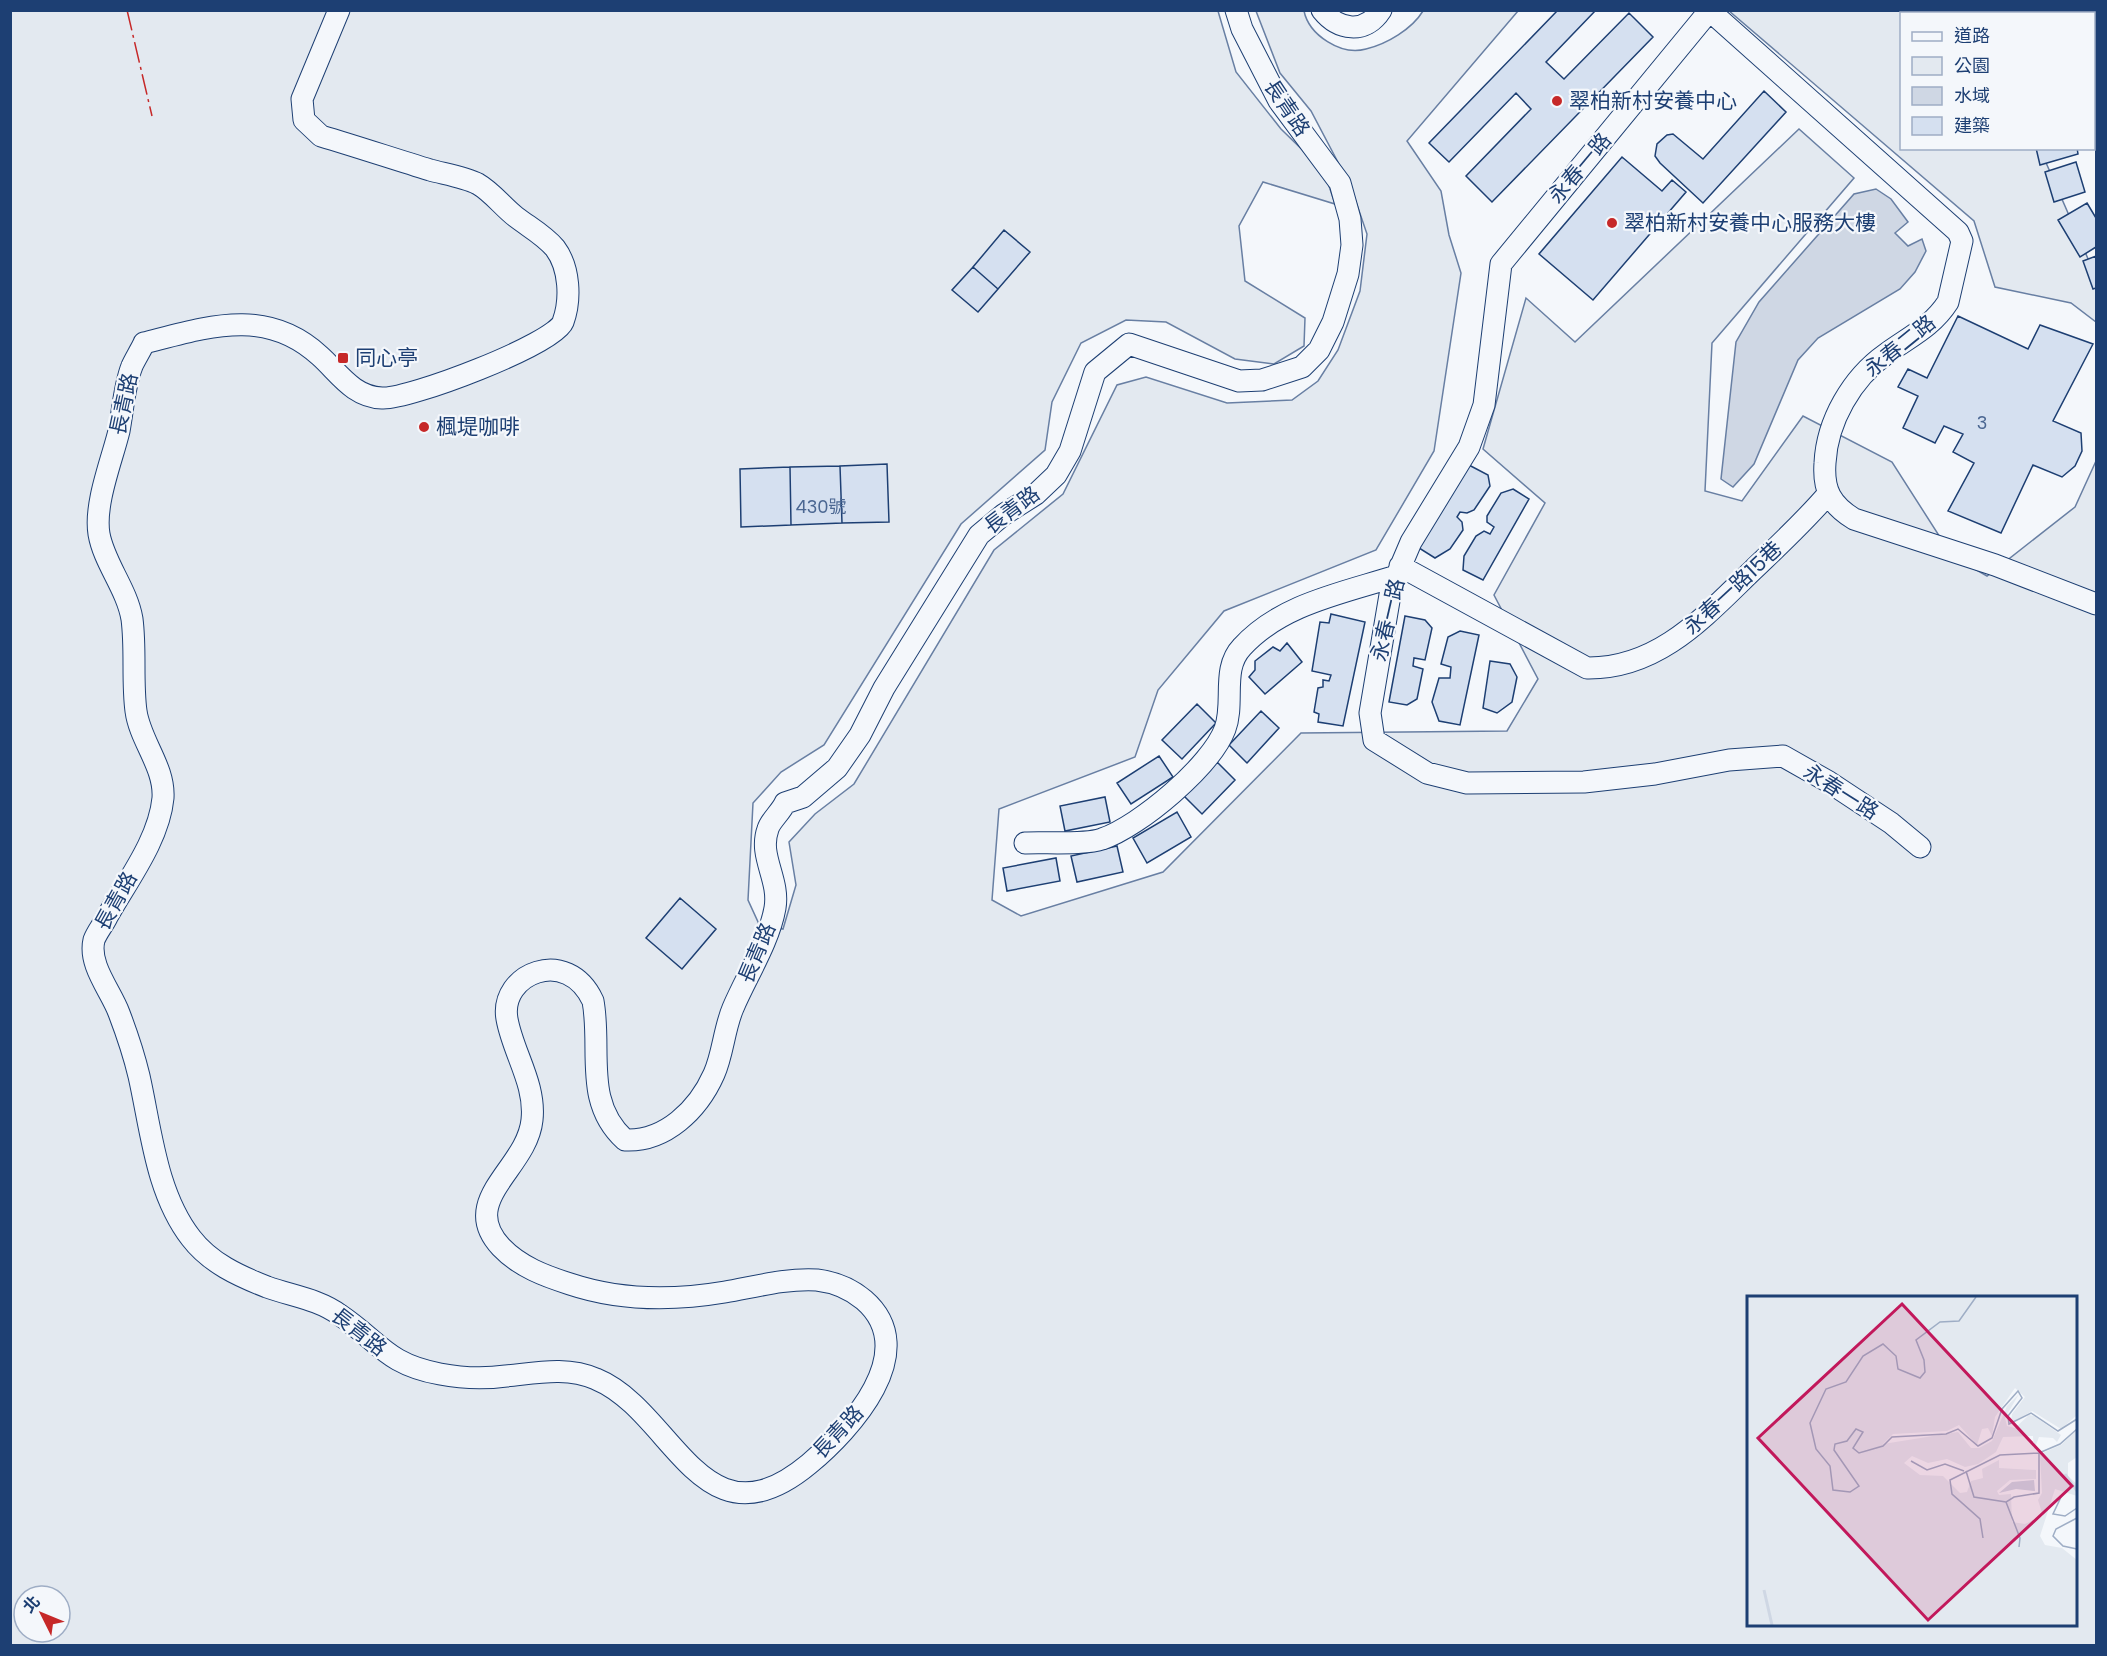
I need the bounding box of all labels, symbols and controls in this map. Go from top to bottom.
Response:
legend [1900,12,2095,150]
text: 道路 [1954,23,1990,48]
text: 公園 [1954,53,1990,78]
street label: 長青路 [1258,73,1317,142]
text: 水域 [1954,83,1990,108]
place label: 翠柏新村安養中心 [1569,86,1737,115]
marker: 翠柏新村安養中心 [1550,94,1564,108]
text: 建築 [1954,113,1990,138]
street label: 永春一路 [1542,126,1618,209]
place label: 翠柏新村安養中心服務大樓 [1624,208,1876,237]
marker: 翠柏新村安養中心服務大樓 [1605,216,1619,230]
street label: 永春二路 [1858,308,1941,383]
place label: 同心亭 [355,343,418,372]
marker: 同心亭 [336,351,350,365]
street label: 長青路 [103,370,144,438]
house number: 3 [1977,410,1987,435]
place label: 楓堤咖啡 [436,412,520,441]
marker: 楓堤咖啡 [417,420,431,434]
street label: 長青路 [978,479,1046,540]
house number: 430號 [795,494,847,519]
street label: 永春一路15巷 [1677,534,1788,641]
street label: 永春一路 [1364,576,1411,664]
street label: 永春一路 [1798,757,1885,826]
street label: 長青路 [88,866,144,935]
street label: 長青路 [731,918,782,987]
inset map [1747,1296,2077,1626]
street label: 長青路 [326,1301,393,1362]
street label: 長青路 [806,1399,870,1465]
north arrow [12,1584,72,1644]
text: 北 [18,1590,45,1618]

